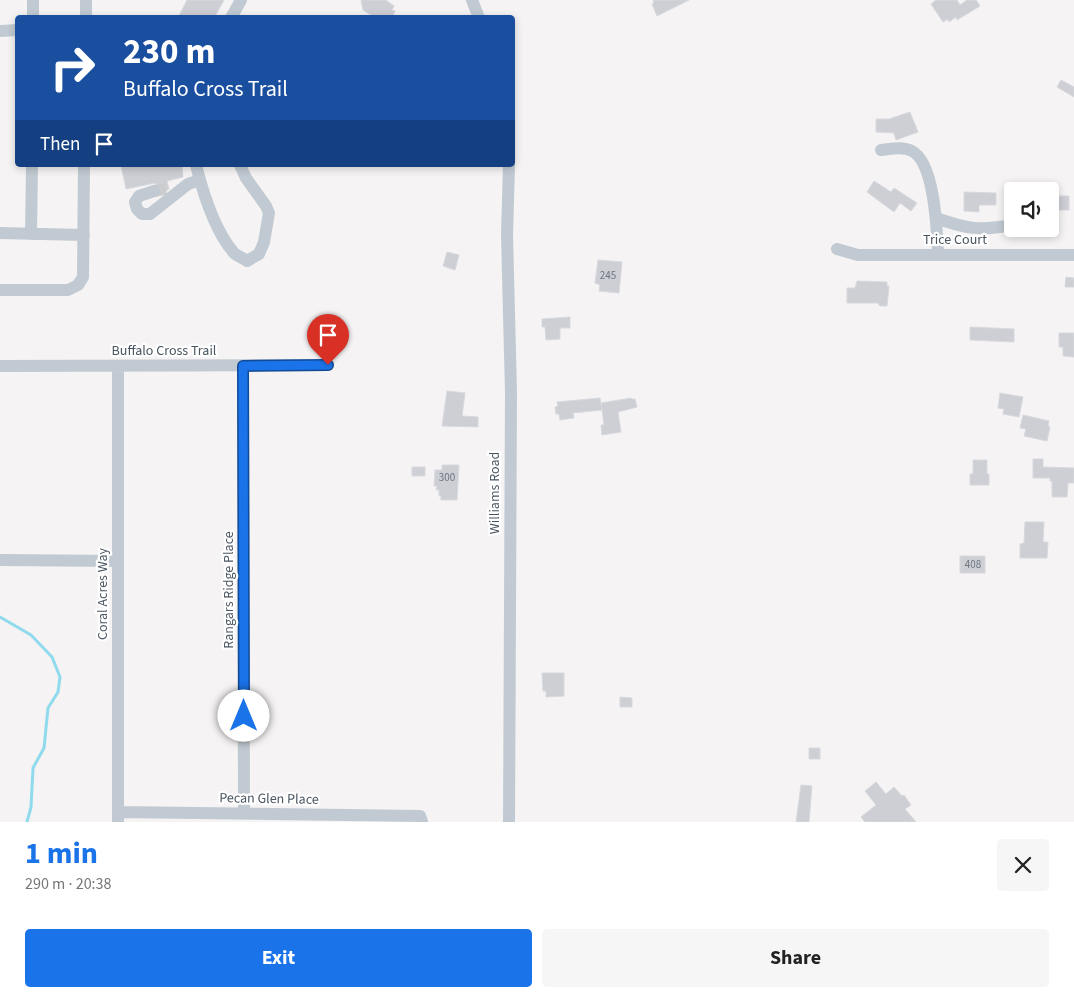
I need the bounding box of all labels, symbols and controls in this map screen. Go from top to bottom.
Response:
text: 230 m [123,27,215,77]
icon: right [40,35,105,100]
text: Buffalo Cross Trail [123,73,288,105]
icon: arrive [90,130,118,158]
text: Then [40,131,80,158]
map controls [1004,182,1059,237]
button: sound [1004,182,1059,237]
street label: Trice Court [923,230,987,250]
house number: 245 [600,268,616,283]
pin [307,314,349,365]
icon: arrive [314,321,342,349]
street label: Buffalo Cross Trail [112,341,217,361]
street label: Williams Road [485,452,505,534]
house number: 300 [439,470,455,485]
street label: Rangars Ridge Place [219,531,239,649]
street label: Coral Acres Way [93,547,113,640]
house number: 408 [965,557,982,572]
position arrow [217,689,269,741]
street label: Pecan Glen Place [219,788,319,810]
text: 1 min [25,832,98,875]
button: close [997,839,1049,891]
text: 290 m · 20:38 [25,873,112,895]
button: Exit [25,929,532,987]
button: Share [542,929,1049,987]

